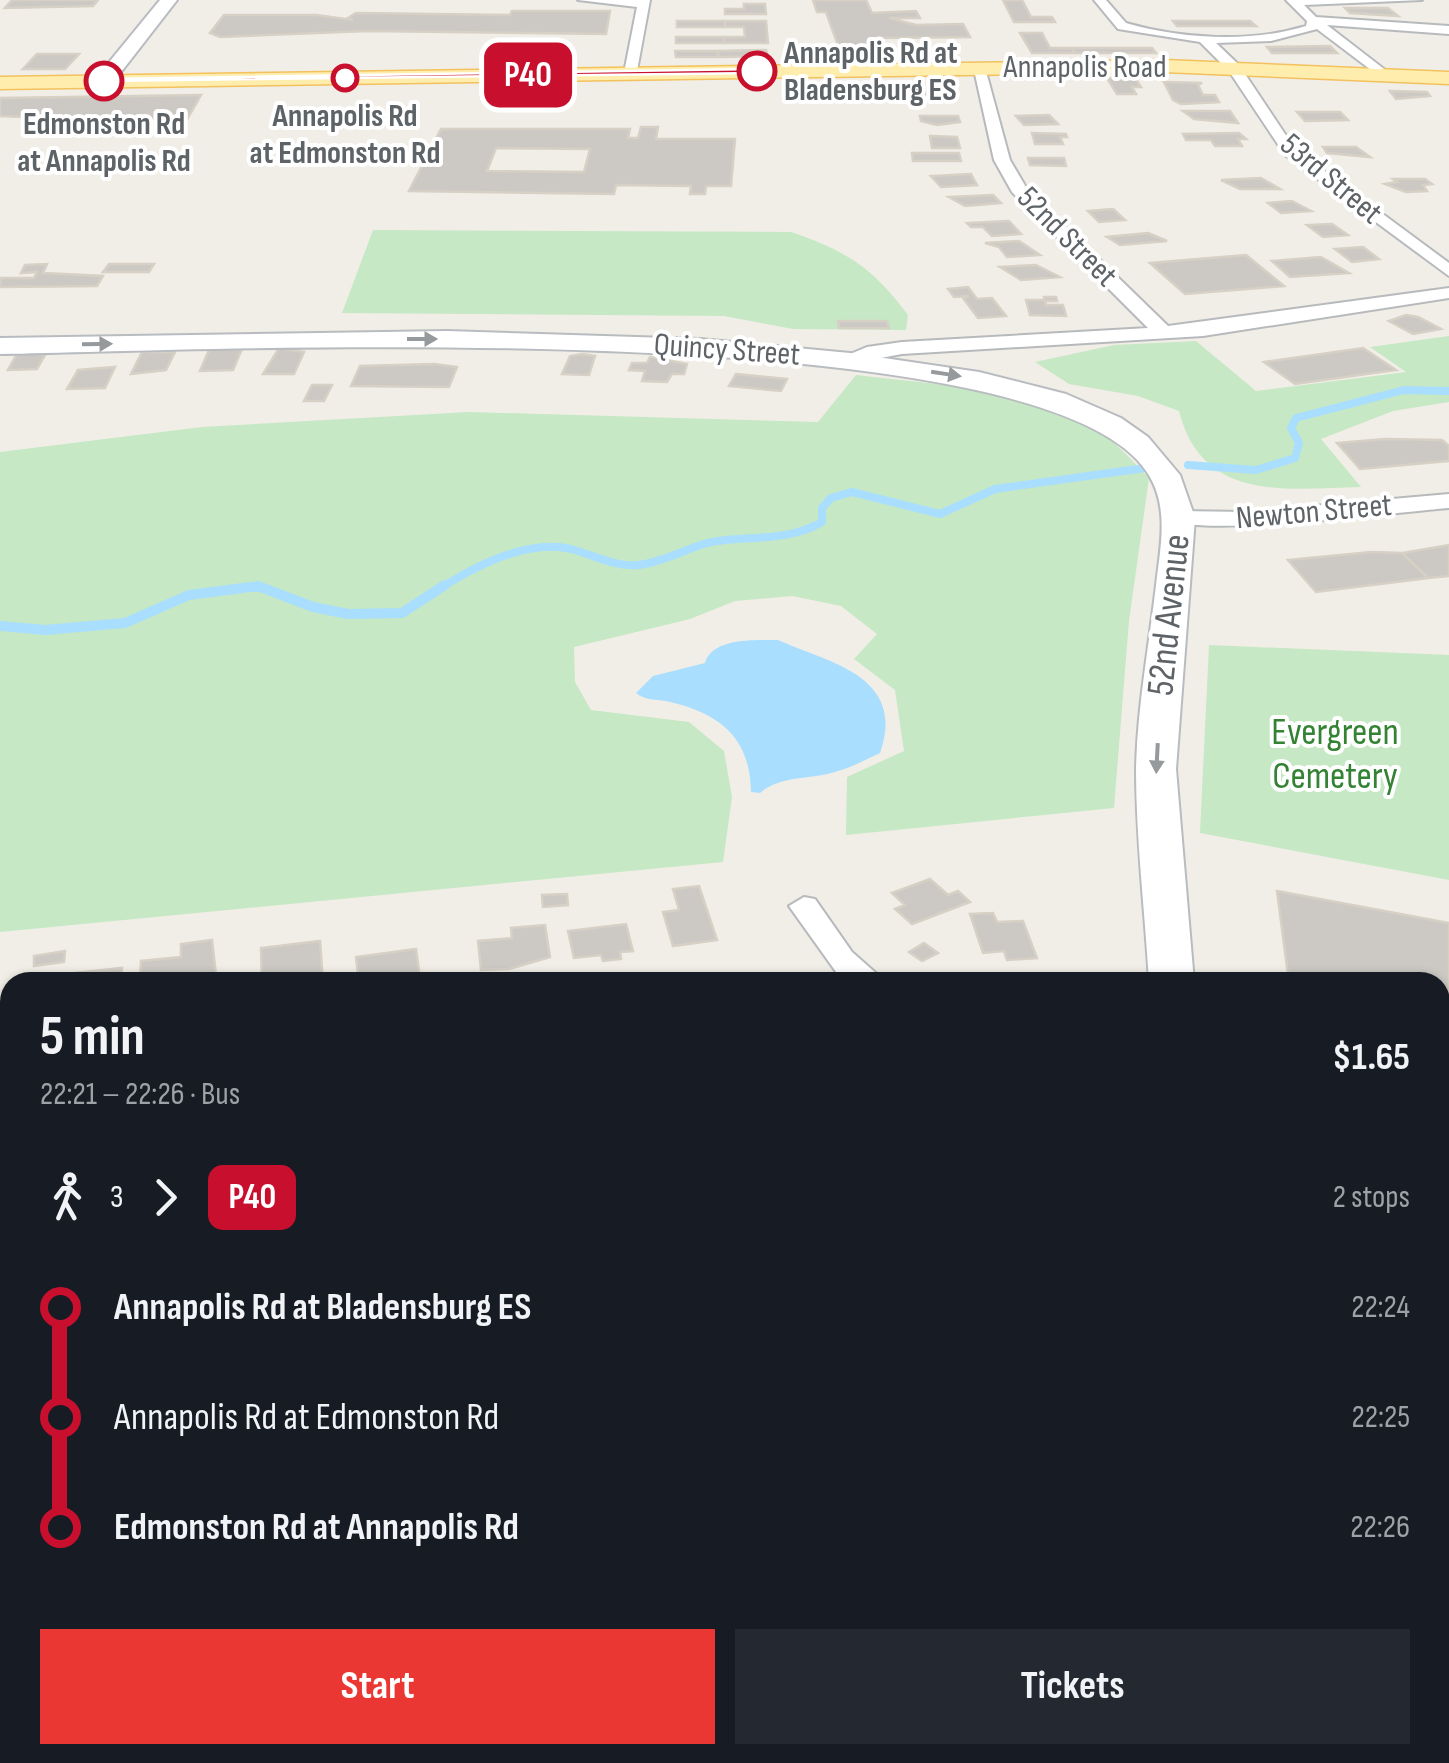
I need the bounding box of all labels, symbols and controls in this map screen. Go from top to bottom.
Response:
place label: Annapolis Rd at Bladensburg ES [783,34,958,110]
line badge: P40 [470,42,586,108]
street label: Annapolis Road [1002,48,1167,87]
marker: Annapolis Rd at Bladensburg ES [738,52,776,90]
text: P40 [504,54,552,97]
marker: Edmonston Rd at Annapolis Rd [85,62,123,100]
marker: Annapolis Rd at Edmonston Rd [332,65,358,91]
place label: Annapolis Rd at Edmonston Rd [250,97,440,173]
place label: Edmonston Rd at Annapolis Rd [17,105,191,181]
street label: 53rd Street [1272,125,1390,233]
street label: 52nd Street [1009,179,1125,295]
street label: Quincy Street [653,325,801,375]
one-way arrow [407,331,439,347]
one-way arrow [82,336,114,352]
one-way arrow [931,367,963,383]
street label: Newton Street [1235,486,1393,538]
street label: 52nd Avenue [1138,532,1200,698]
park label: Evergreen Cemetery [1271,710,1399,799]
one-way arrow [1149,743,1165,775]
text: 5 min [40,1004,145,1071]
text: $1.65 [1332,1035,1410,1080]
text: 22:21 – 22:26 · Bus [40,1075,240,1114]
icon: walk [40,1170,95,1225]
icon: forward [138,1170,193,1225]
text: P40 [228,1176,276,1219]
text: 3 [110,1178,123,1217]
text: 2 stops [1333,1178,1410,1217]
text: Annapolis Rd at Bladensburg ES [114,1285,531,1330]
text: 22:24 [1351,1288,1410,1327]
text: Annapolis Rd at Edmonston Rd [114,1395,499,1440]
text: 22:25 [1352,1398,1410,1437]
text: Edmonston Rd at Annapolis Rd [114,1505,519,1550]
text: 22:26 [1350,1508,1410,1547]
button: Start [40,1629,715,1744]
button: Tickets [735,1629,1410,1744]

